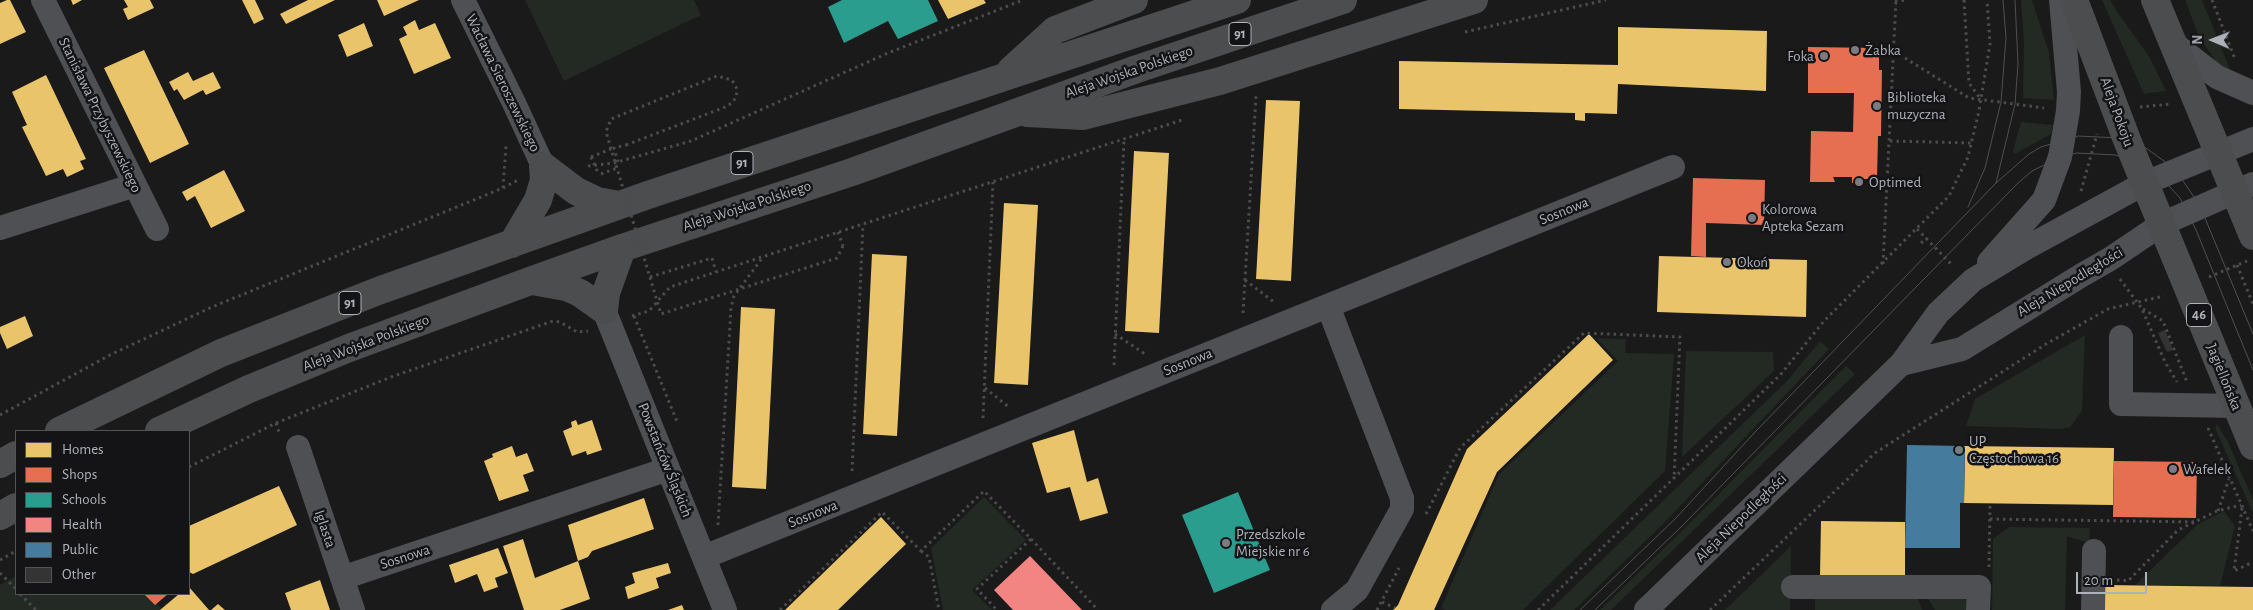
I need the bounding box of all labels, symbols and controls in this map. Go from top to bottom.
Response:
street label: Wacława Sieroszewskiego [462,11,544,155]
north arrow [2188,15,2238,65]
road number: 91 [1229,22,1251,46]
street label: Stanisława Przybyszewskiego [55,34,145,196]
text: N [2191,35,2205,45]
place label: Żabka [1865,41,1901,59]
street label: Aleja Wojska Polskiego [1063,42,1195,102]
marker: Żabka [1849,44,1861,56]
place label: Foka [1787,47,1814,65]
marker: Foka [1818,50,1830,62]
street label: Aleja Pokoju [2096,75,2138,149]
place label: Biblioteka muzyczna [1887,88,1946,123]
marker: Biblioteka muzyczna [1871,100,1883,112]
road number: 91 [731,152,753,174]
place label: Optimed [1869,173,1921,191]
marker: Optimed [1853,176,1865,188]
street label: Aleja Wojska Polskiego [681,177,813,235]
street label: Sosnowa [1537,193,1591,229]
place label: Kolorowa Apteka Sezam [1762,200,1844,235]
marker: Kolorowa Apteka Sezam [1746,212,1758,224]
street label: Aleja Niepodległości [2014,243,2126,321]
place label: Okoń [1737,253,1768,271]
marker: Okoń [1721,256,1733,268]
road number: 91 [339,292,361,314]
road number: 46 [2186,304,2212,326]
street label: Aleja Wojska Polskiego [300,311,432,375]
street label: Jagiellońska [2202,341,2246,413]
street label: Sosnowa [1161,344,1215,380]
street label: Powstańców Śląskich [634,400,696,520]
legend [15,430,190,595]
place label: UP Częstochowa 16 [1969,432,2059,467]
text: Homes [62,442,104,457]
marker: UP Częstochowa 16 [1953,444,1965,456]
place label: Wafelek [2183,460,2231,478]
marker: Wafelek [2167,463,2179,475]
text: Shops [62,467,97,482]
street label: Aleja Niepodległości [1692,470,1790,566]
text: Schools [62,492,106,507]
street label: Sosnowa [786,496,840,532]
street label: Iglasta [310,508,340,550]
text: Health [62,517,102,532]
place label: Przedszkole Miejskie nr 6 [1236,525,1310,560]
marker: Przedszkole Miejskie nr 6 [1220,537,1232,549]
street label: Sosnowa [378,541,432,573]
text: Public [62,542,98,557]
scale bar [2078,562,2149,594]
text: Other [62,567,96,582]
text: 20 m [2084,573,2113,588]

